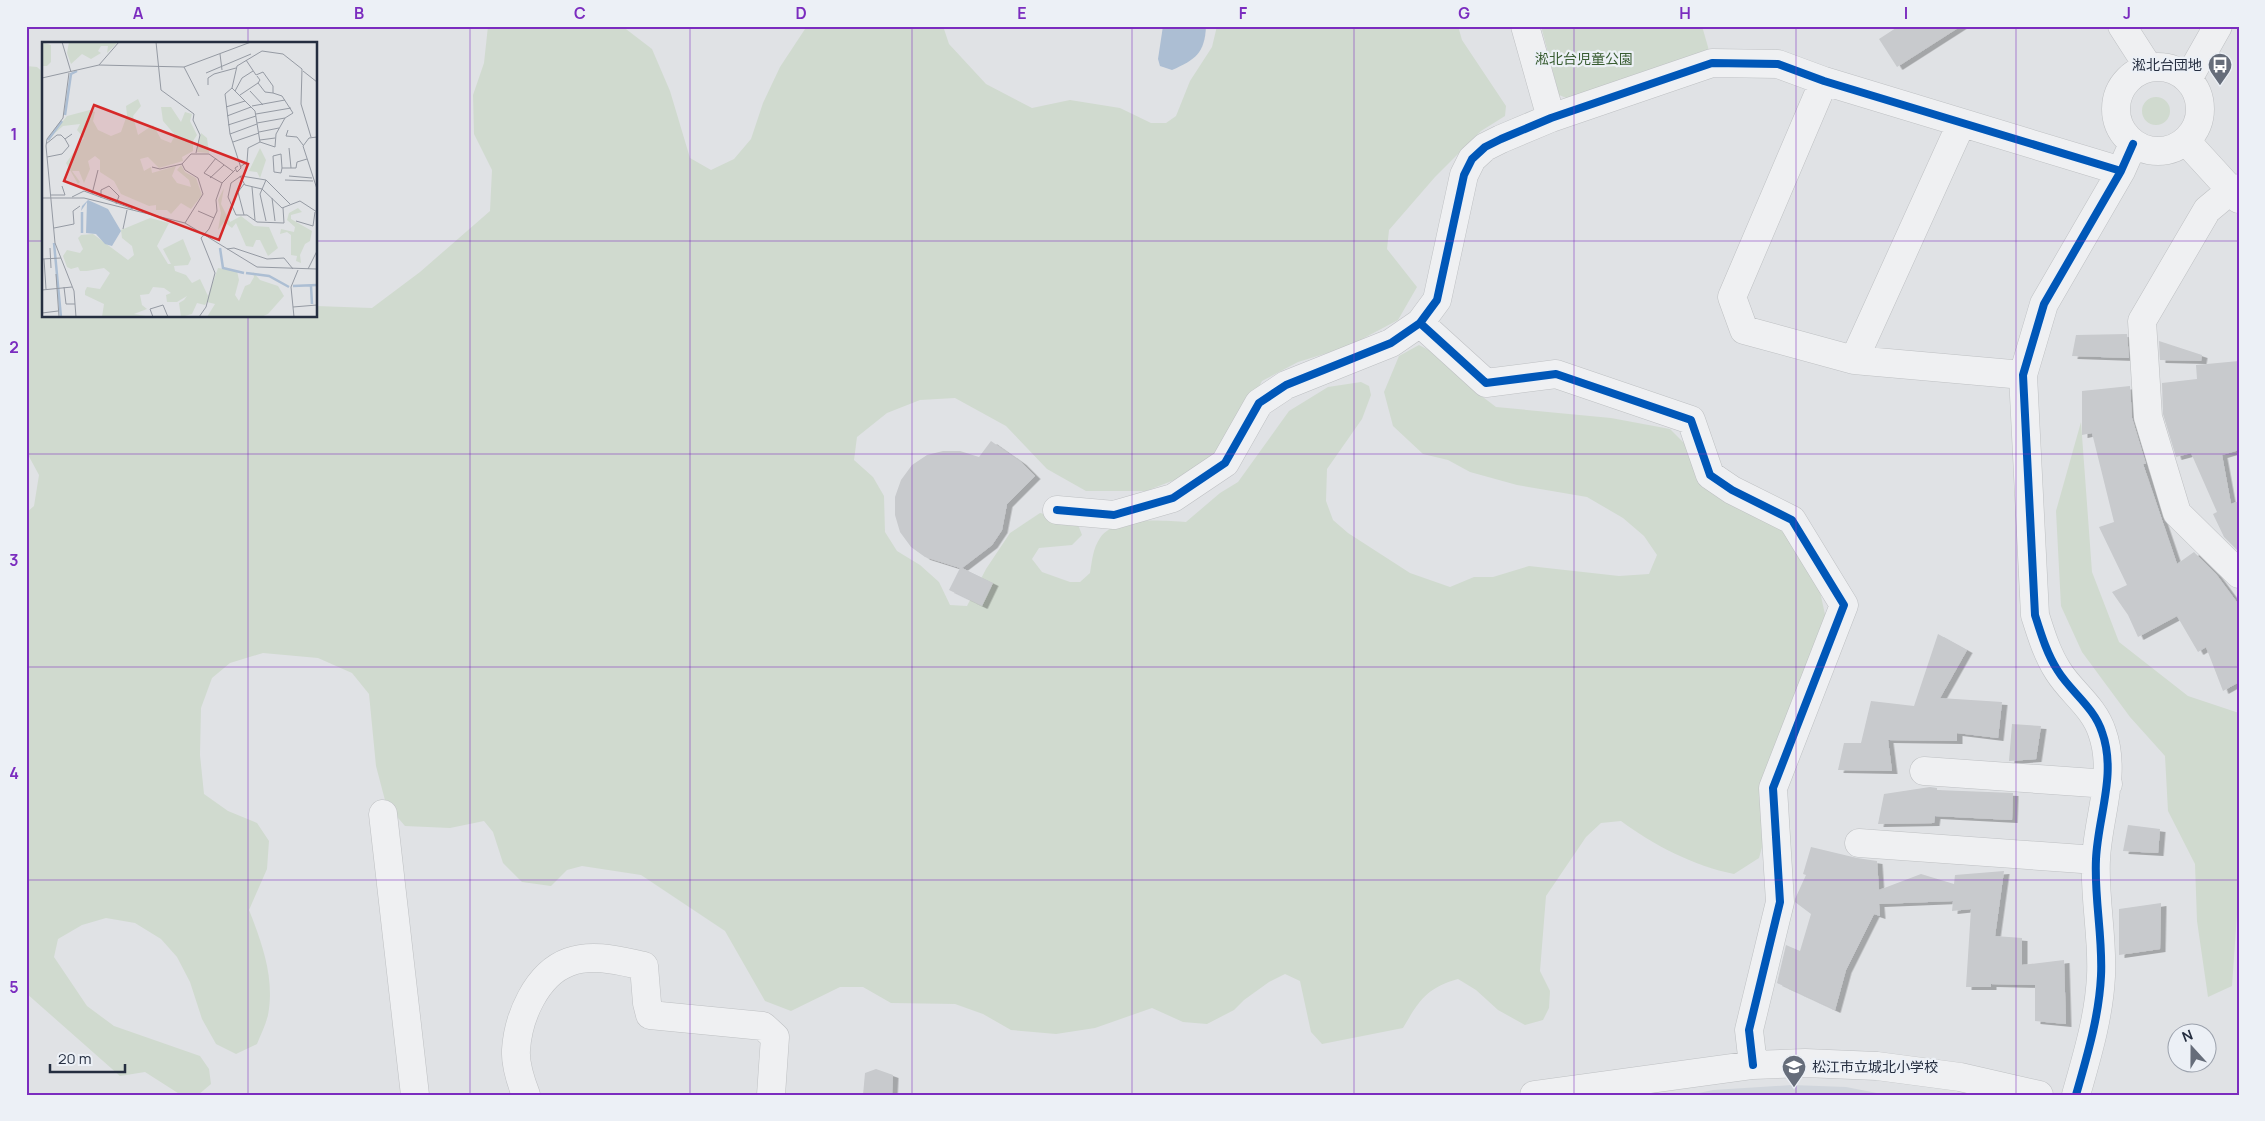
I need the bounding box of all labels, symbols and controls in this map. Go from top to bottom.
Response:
text: A [133,2,144,24]
text: B [354,2,364,24]
text: C [574,2,586,24]
text: D [795,2,807,24]
text: E [1017,2,1027,24]
text: F [1239,2,1248,24]
text: G [1458,2,1470,24]
text: H [1679,2,1691,24]
text: I [1904,2,1908,24]
text: J [2123,2,2131,24]
inset map [42,42,318,318]
park label: 淞北台児童公園 [1535,49,1633,68]
bus stop icon: 淞北台団地 [2207,52,2233,86]
place label: 淞北台団地 [2132,55,2202,74]
text: 1 [10,123,18,145]
text: 2 [9,336,19,358]
text: 3 [9,549,19,571]
text: 4 [9,762,19,784]
text: 5 [9,976,19,998]
north arrow [2168,1024,2218,1074]
text: N [2179,1025,2195,1046]
scale bar [50,1041,125,1073]
text: 20 m [58,1048,91,1069]
school or university icon: 松江市立城北小学校 [1781,1054,1807,1088]
place label: 松江市立城北小学校 [1812,1057,1938,1076]

